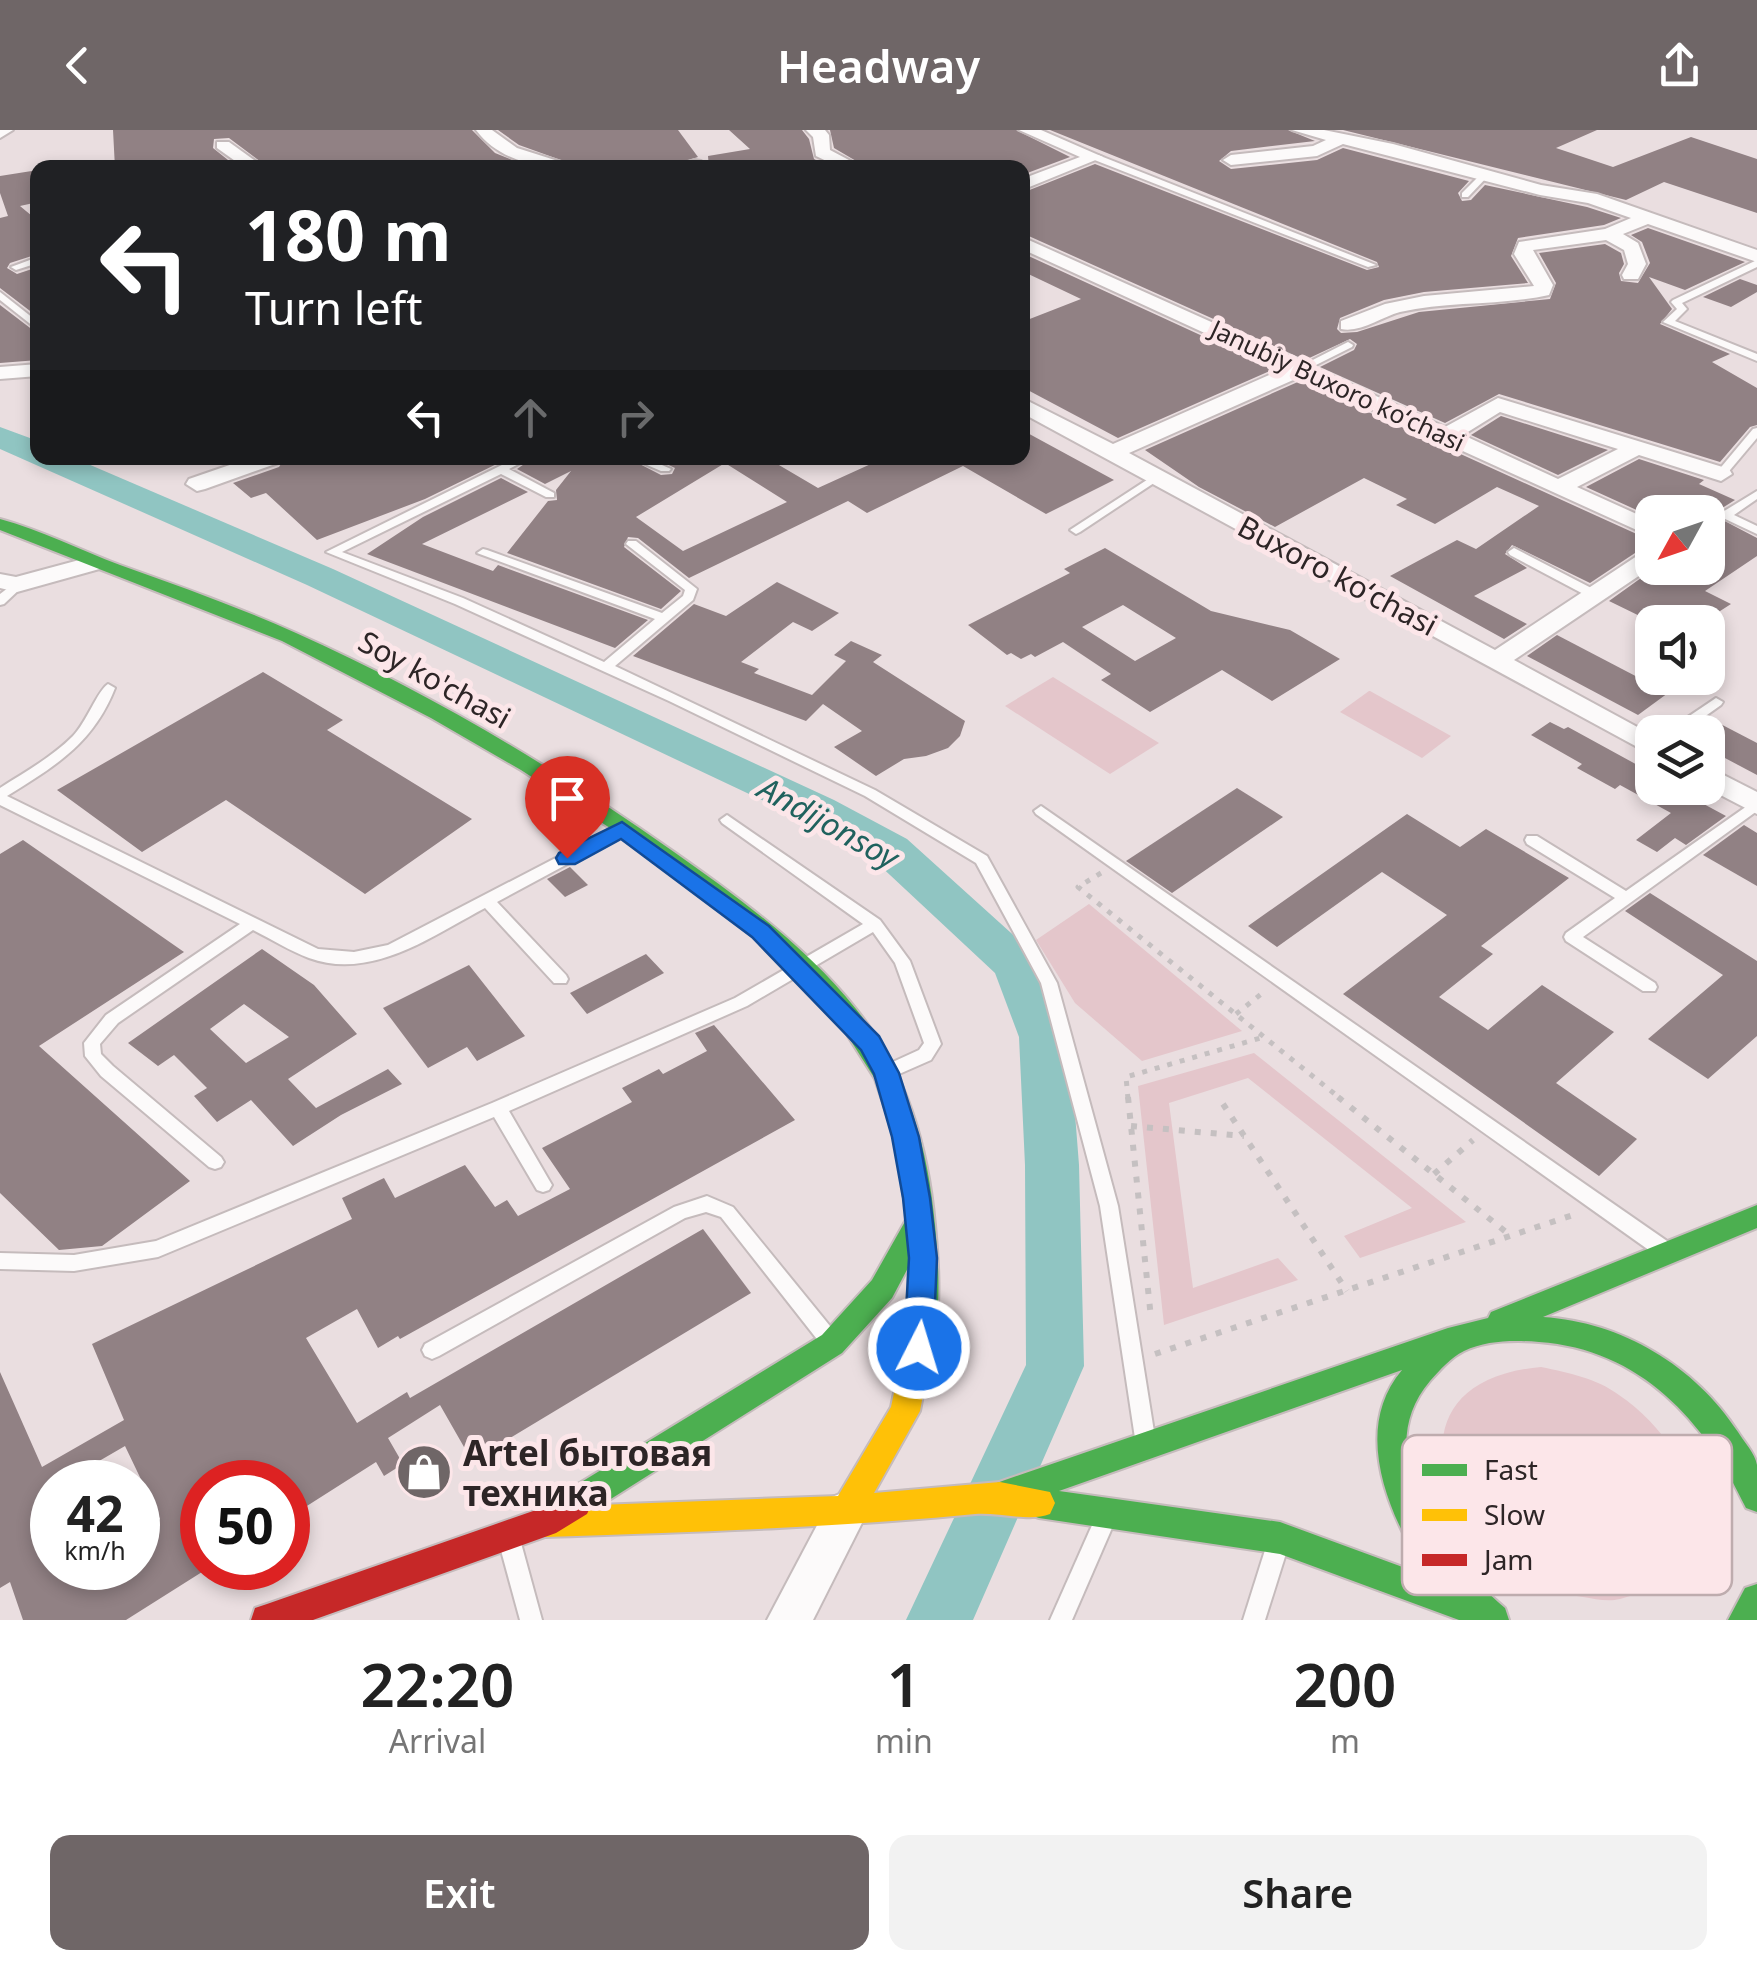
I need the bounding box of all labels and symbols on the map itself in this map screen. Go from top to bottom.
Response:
street label: Janubiy Buxoro koʻchasi [1204,310,1471,459]
north arrow [1635,495,1725,585]
street label: Buxoro koʻchasi [1231,505,1445,645]
street label: Soy ko'chasi [352,620,518,738]
pin [525,756,610,859]
water label: Andijonsoy [749,765,909,879]
position arrow [867,1296,971,1400]
place label: Artel бытовая техника [463,1429,712,1516]
legend [1402,1435,1732,1595]
shop icon: Artel бытовая техника [394,1442,454,1502]
text: Fast [1484,1450,1538,1488]
speed limit sign: 50 [180,1460,310,1590]
text: Slow [1484,1495,1545,1533]
text: Jam [1481,1540,1534,1578]

